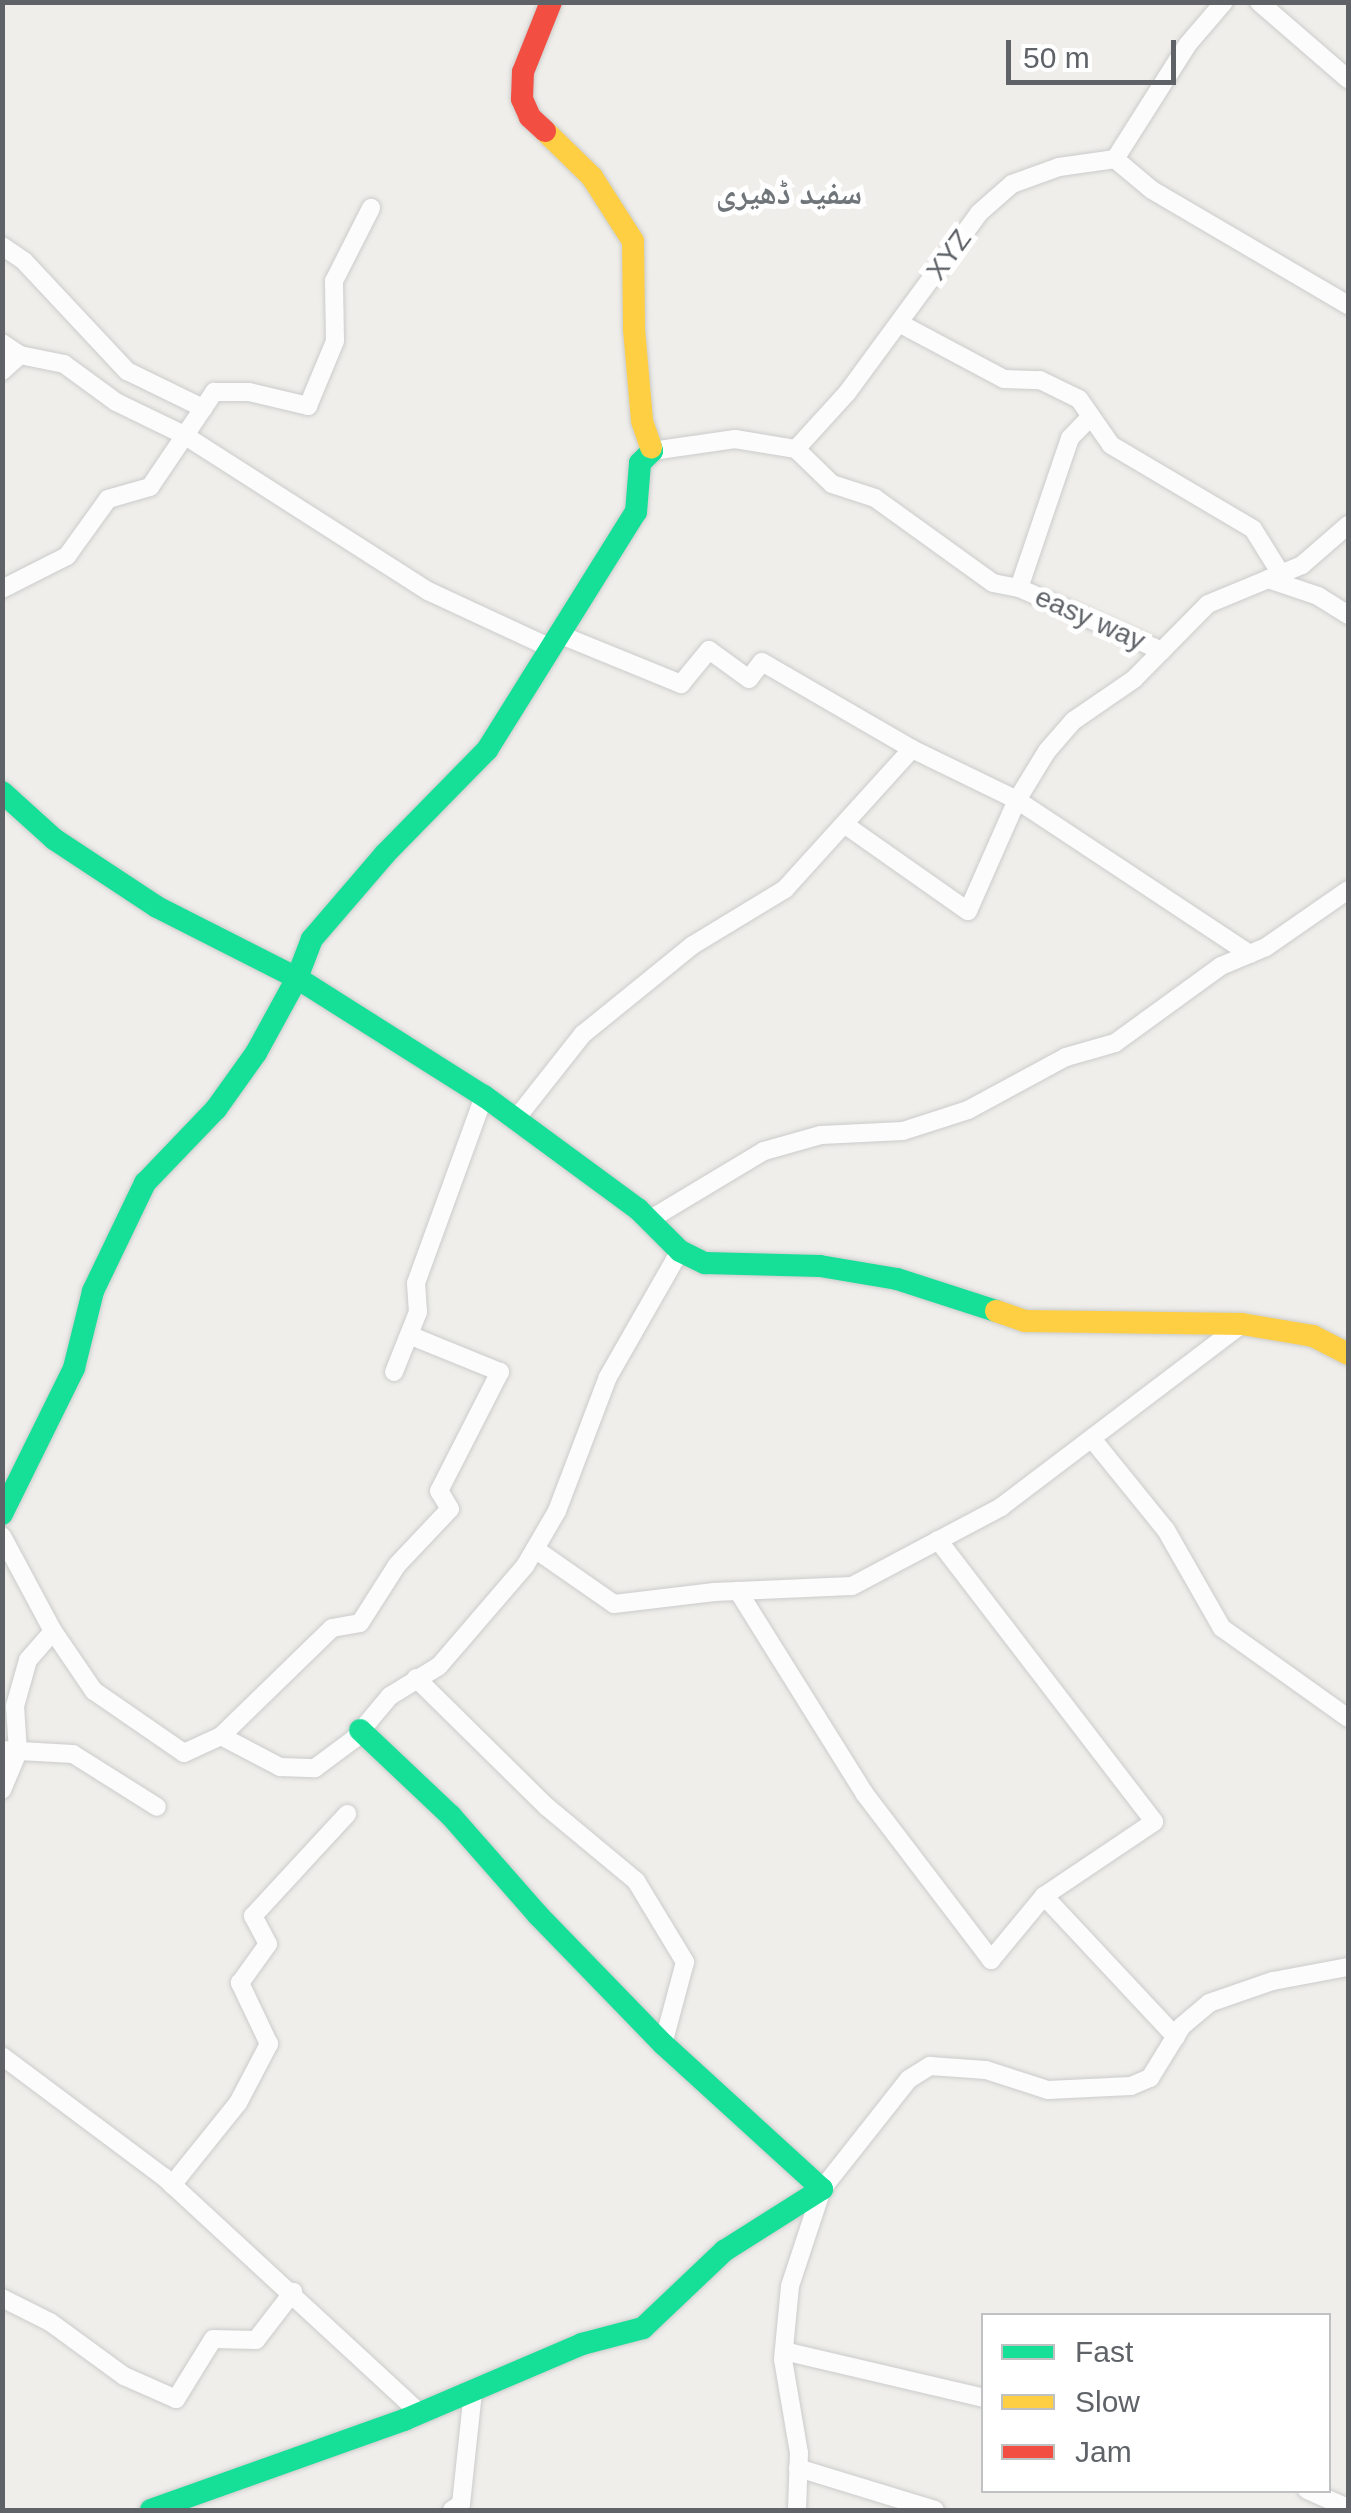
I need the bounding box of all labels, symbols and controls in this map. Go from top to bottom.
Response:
scale bar [1011,20,1181,82]
text: 50 m [1023,41,1090,74]
district label: سفید ڈھیری [716,174,862,212]
street label: XYZ [919,223,979,287]
street label: easy way [1030,580,1150,658]
legend [981,2313,1331,2493]
text: Fast [1075,2335,1133,2368]
text: Slow [1075,2385,1140,2418]
text: Jam [1075,2435,1132,2468]

